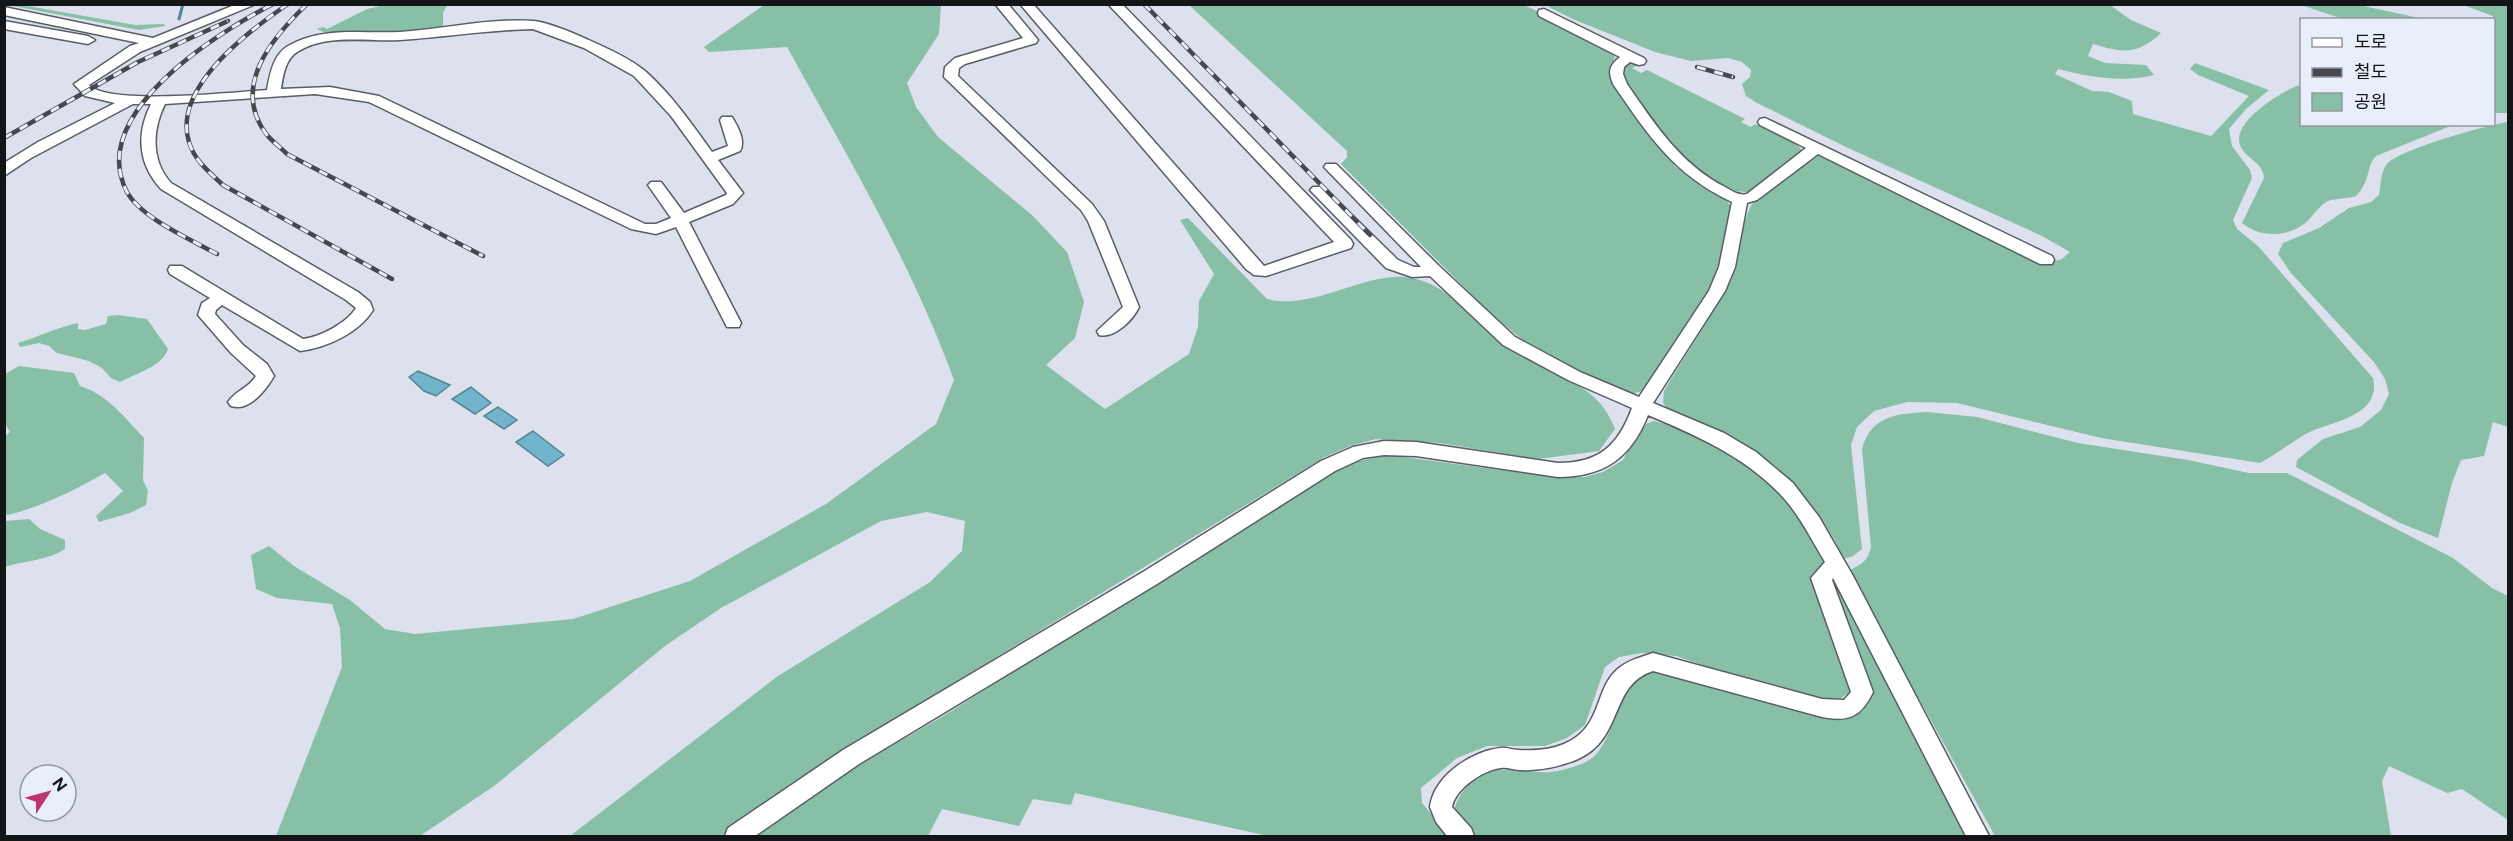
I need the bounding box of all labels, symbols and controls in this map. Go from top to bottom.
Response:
legend [2300,18,2495,126]
text: 도로 [2354,31,2387,52]
text: 철도 [2354,61,2387,82]
text: 공원 [2354,91,2387,112]
north arrow [18,763,78,823]
text: N [48,774,71,795]

